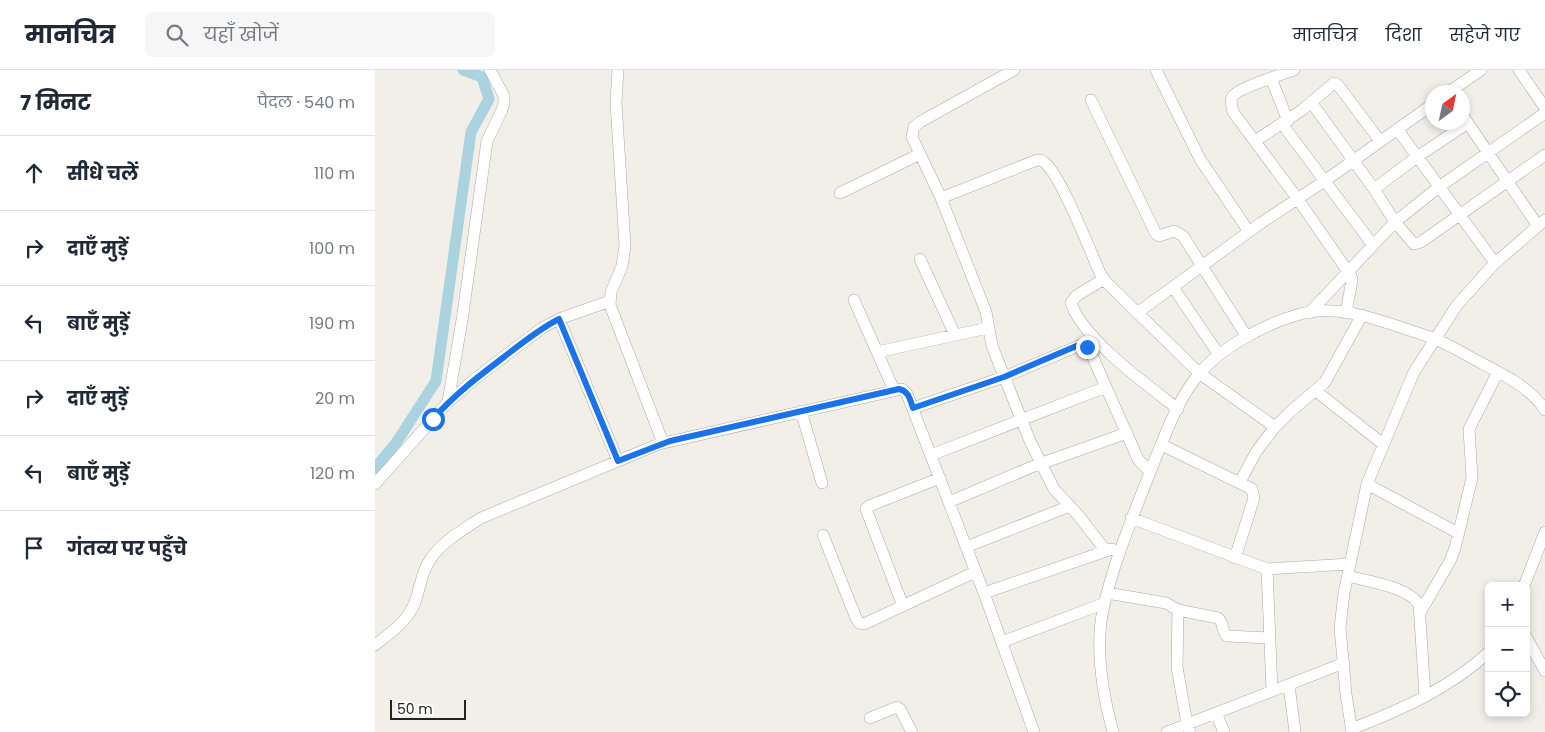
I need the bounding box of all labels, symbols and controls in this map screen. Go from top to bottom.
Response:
search box [145,12,495,57]
text: मानचित्र [25,18,115,51]
icon: search [163,21,191,49]
text: यहाँ खोजें [203,21,279,48]
text: मानचित्र [1293,22,1357,47]
text: दिशा [1385,22,1422,47]
text: सहेजे गए [1450,22,1520,47]
north arrow [1425,85,1470,130]
text: 7 मिनट [20,88,91,117]
text: पैदल · 540 m [257,91,355,114]
icon: ahead [20,159,48,187]
text: सीधे चलें [67,160,138,187]
text: 110 m [314,162,355,185]
icon: right [20,234,48,262]
text: दाएँ मुड़ें [67,235,128,262]
text: 100 m [309,237,355,260]
icon: left [20,309,48,337]
text: बाएँ मुड़ें [67,310,129,337]
text: 190 m [309,312,355,335]
route end [1076,336,1099,359]
icon: right [20,384,48,412]
text: दाएँ मुड़ें [67,385,128,412]
text: 20 m [315,387,355,410]
route start [422,408,445,431]
icon: left [20,459,48,487]
text: बाएँ मुड़ें [67,460,129,487]
text: 120 m [310,462,355,485]
icon: arrive [20,534,48,562]
text: गंतव्य पर पहुँचे [67,535,187,562]
map controls [1485,582,1530,717]
button: + [1485,582,1530,627]
button: − [1485,627,1530,672]
button: locate [1485,672,1530,717]
scale bar [390,697,466,720]
text: 50 m [397,699,433,719]

